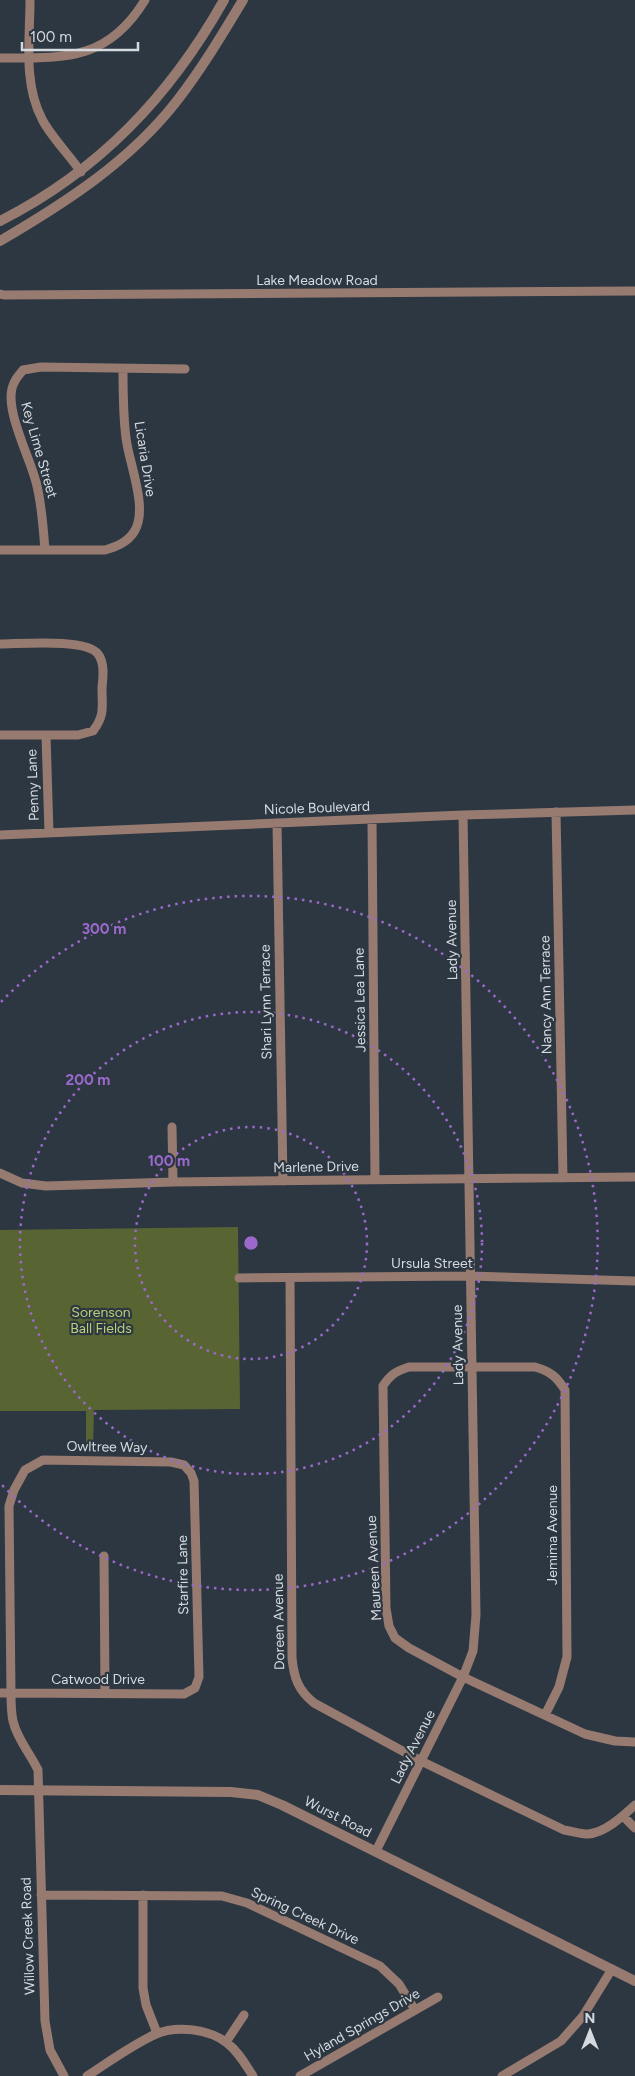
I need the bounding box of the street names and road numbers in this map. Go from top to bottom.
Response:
street label: Lake Meadow Road [256,272,378,289]
street label: Key Lime Street [17,400,61,500]
street label: Licaria Drive [131,420,159,498]
street label: Penny Lane [23,748,43,821]
street label: Nicole Boulevard [264,798,370,818]
street label: Lady Avenue [443,899,461,981]
street label: Nancy Ann Terrace [536,935,556,1055]
street label: Shari Lynn Terrace [256,944,276,1060]
street label: Jessica Lea Lane [351,947,369,1052]
street label: Marlene Drive [273,1158,359,1176]
street label: Ursula Street [391,1255,473,1272]
street label: Lady Avenue [449,1304,467,1386]
street label: Owltree Way [66,1438,148,1456]
street label: Jemima Avenue [544,1485,561,1585]
street label: Maureen Avenue [363,1515,385,1621]
street label: Starfire Lane [174,1535,192,1615]
street label: Doreen Avenue [270,1573,288,1670]
street label: Catwood Drive [51,1671,145,1688]
street label: Lady Avenue [387,1707,439,1787]
street label: Wurst Road [301,1793,375,1841]
street label: Willow Creek Road [17,1877,39,1995]
street label: Spring Creek Drive [248,1884,362,1949]
street label: Hyland Springs Drive [301,1985,423,2065]

